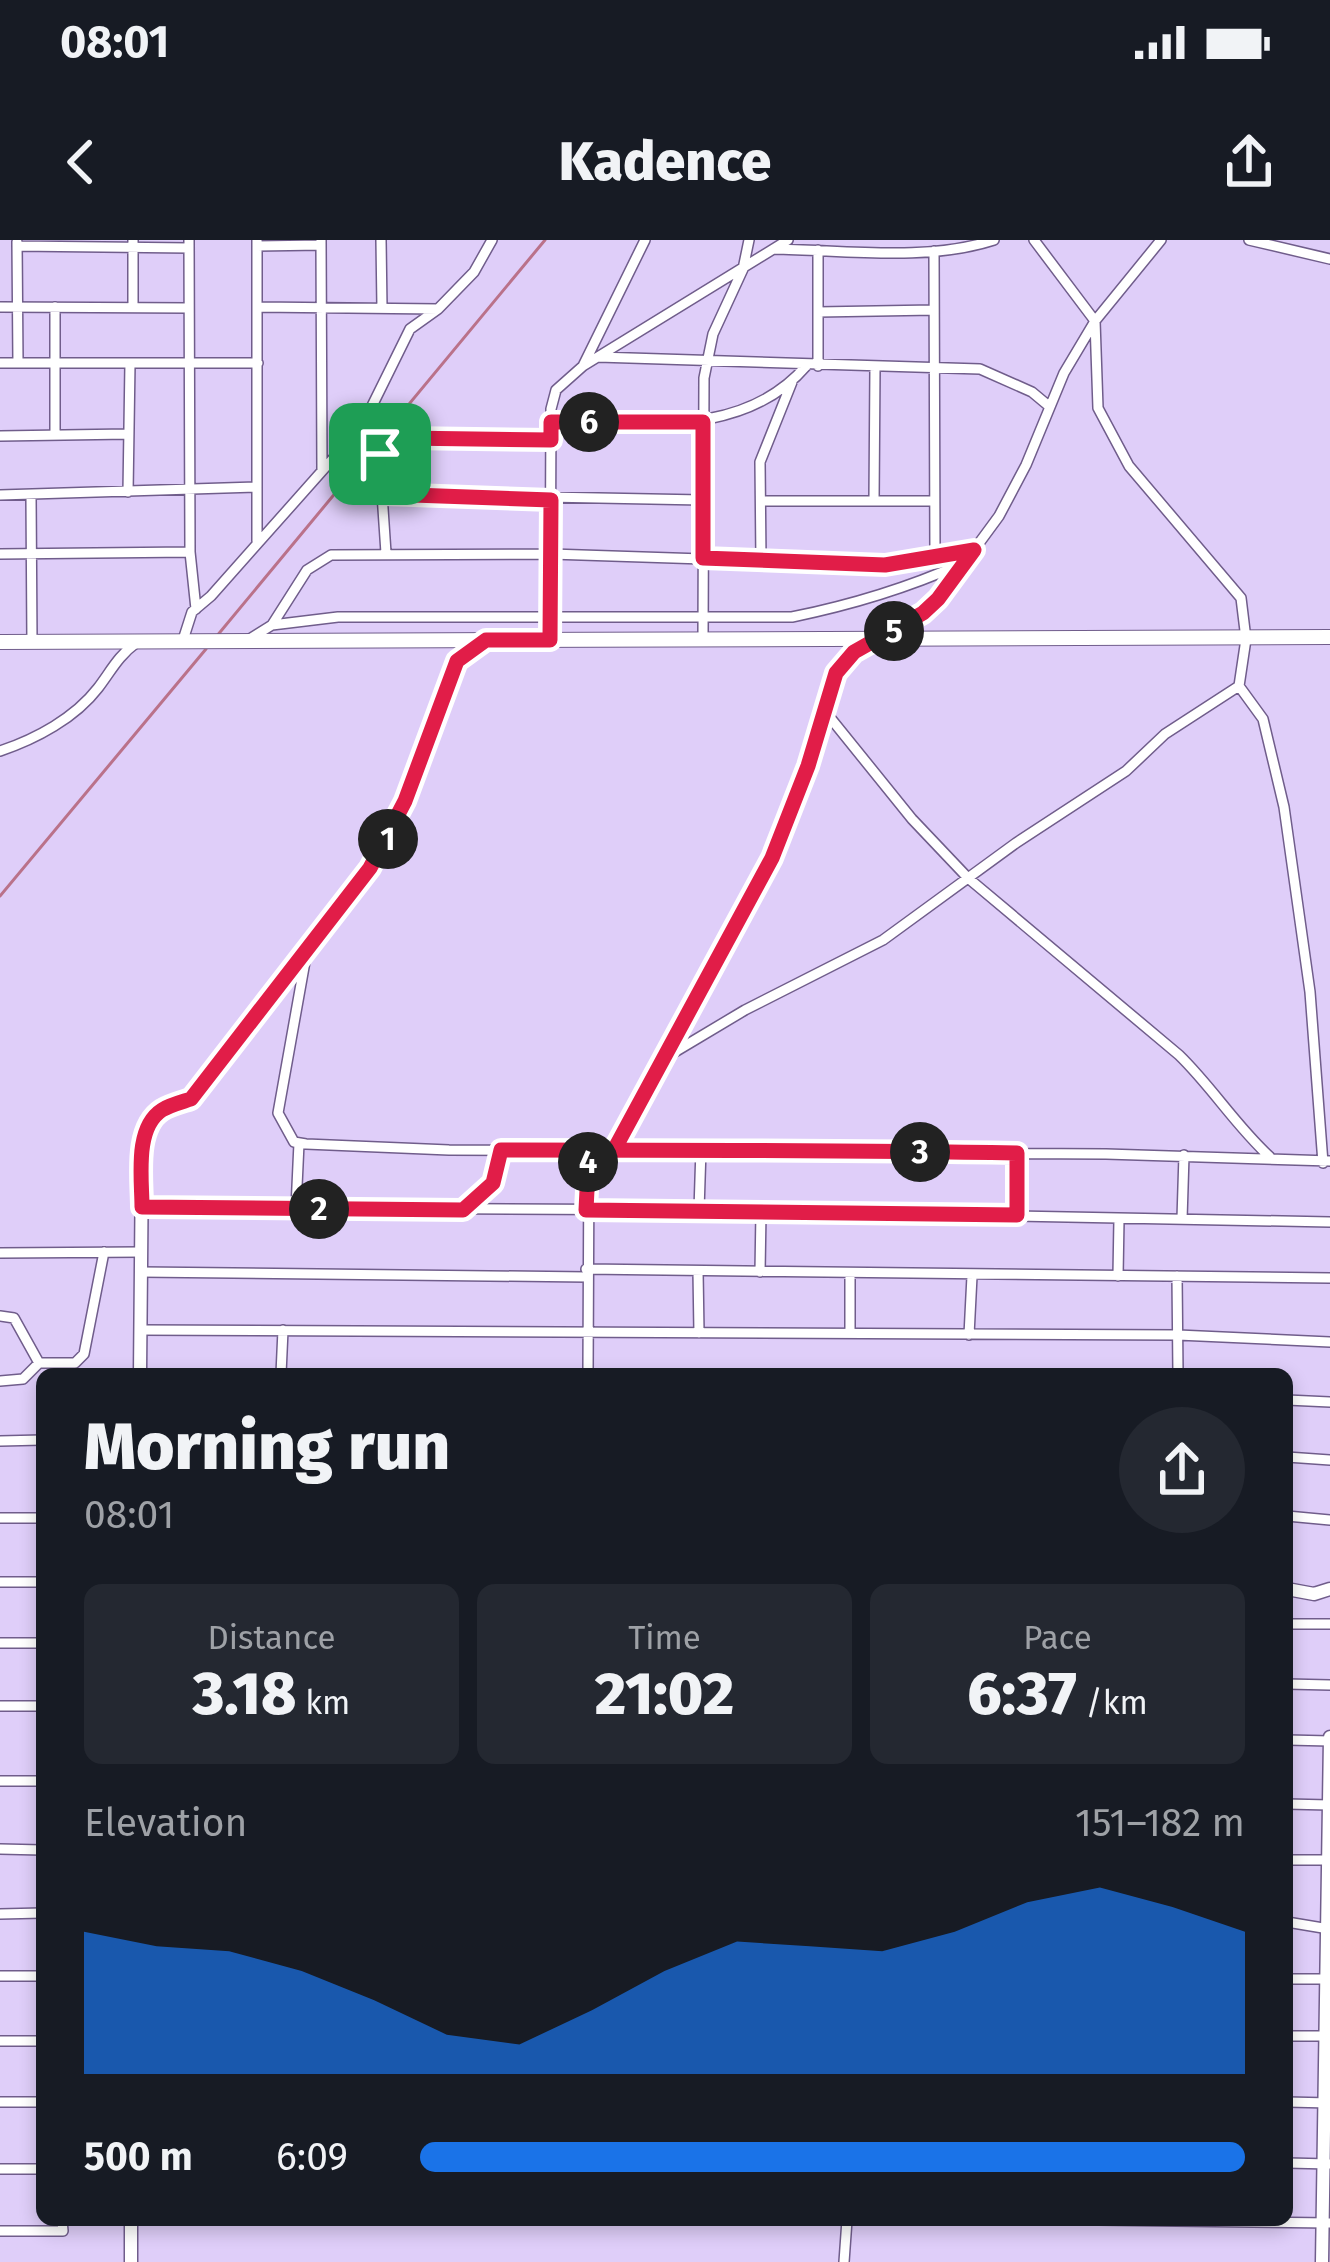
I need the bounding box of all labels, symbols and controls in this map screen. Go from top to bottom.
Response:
text: 08:01 [60,15,170,69]
icon: back [48,129,114,195]
icon: share [1216,129,1282,195]
text: Kadence [559,130,771,194]
pin: 6 [559,392,619,452]
text: 6 [580,402,598,442]
pin [329,403,431,505]
icon: arrive [347,421,413,487]
pin: 5 [864,601,924,661]
text: 5 [885,611,903,651]
pin: 1 [358,809,418,869]
text: 1 [380,819,396,859]
pin: 3 [890,1122,950,1182]
pin: 4 [558,1132,618,1192]
text: 3 [911,1132,929,1172]
text: 4 [579,1142,597,1182]
pin: 2 [289,1179,349,1239]
text: 2 [310,1189,328,1229]
text: Morning run [84,1407,450,1486]
button: share [1119,1407,1245,1533]
text: 08:01 [84,1492,174,1538]
text: Distance [207,1618,336,1658]
text: Time [628,1618,701,1658]
text: Pace [1023,1618,1092,1658]
text: 3.18 [193,1658,296,1730]
text: 21:02 [595,1658,734,1730]
text: 6:37 [967,1658,1077,1730]
text: km [296,1683,350,1723]
text: /km [1077,1683,1148,1723]
text: Elevation [84,1800,247,1846]
text: 151–182 m [1075,1800,1245,1846]
text: 500 m [84,2134,193,2180]
text: 6:09 [276,2134,348,2180]

